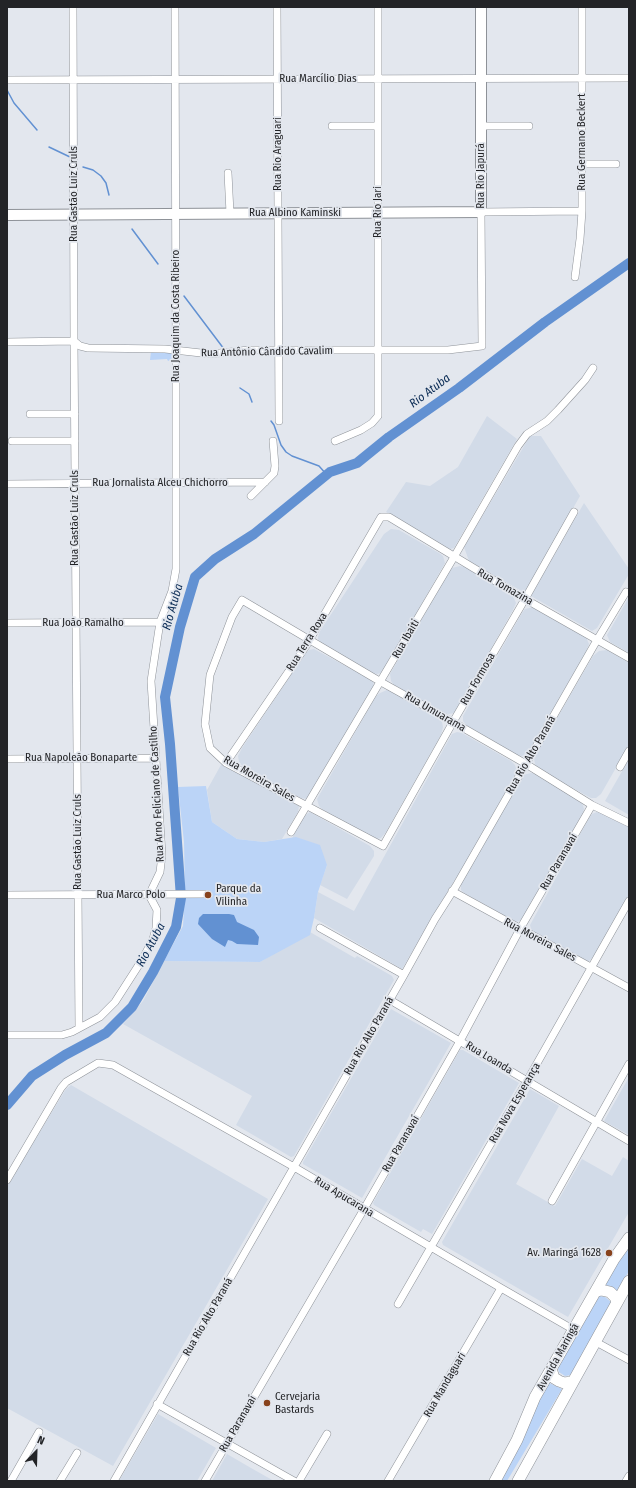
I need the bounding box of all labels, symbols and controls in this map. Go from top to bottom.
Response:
street label: Rua Marcílio Dias [279,72,357,86]
street label: Rua Germano Beckert [575,93,589,191]
street label: Rua Rio Araguari [271,117,285,191]
street label: Rua Rio Japurá [474,143,488,209]
street label: Rua Gastão Luiz Cruls [67,146,81,242]
street label: Rua Rio Jari [371,186,385,238]
street label: Rua Albino Kaminski [249,206,341,220]
street label: Rua Joaquim da Costa Ribeiro [169,250,183,382]
street label: Rua Antônio Cândido Cavalim [201,344,333,360]
water label: Rio Atuba [407,371,453,411]
street label: Rua Gastão Luiz Cruls [68,470,82,566]
street label: Rua Jornalista Alceu Chichorro [92,476,228,490]
street label: Rua Tomazina [475,566,535,608]
water label: Rio Atuba [160,582,186,632]
street label: Rua Terra Roxa [284,610,330,674]
street label: Rua João Ramalho [42,616,124,630]
street label: Rua Ibaiti [390,617,422,661]
street label: Rua Formosa [458,651,498,707]
street label: Rua Umuarama [402,689,468,735]
street label: Rua Rio Alto Paraná [503,714,559,796]
street label: Rua Arno Feliciano de Castilho [147,726,167,862]
street label: Rua Napoleão Bonaparte [25,751,137,765]
street label: Rua Moreira Sales [221,753,297,805]
street label: Rua Gastão Luiz Cruls [71,794,85,890]
street label: Rua Paranavaí [538,831,580,893]
place label: Parque da Vilinha [216,882,261,908]
street label: Rua Marco Polo [96,888,166,902]
marker: Parque da Vilinha [203,890,213,900]
street label: Rua Moreira Sales [501,915,579,965]
water label: Rio Atuba [133,921,169,969]
street label: Rua Rio Alto Paraná [341,995,397,1077]
street label: Rua Loanda [463,1039,515,1077]
street label: Rua Nova Esperança [487,1060,543,1146]
street label: Rua Paranavaí [380,1113,422,1175]
street label: Rua Apucarana [312,1174,376,1220]
place label: Av. Maringá 1628 [527,1246,601,1260]
marker: Av. Maringá 1628 [604,1248,614,1258]
street label: Rua Rio Alto Paraná [180,1276,236,1358]
street label: Avenida Maringá [534,1321,582,1393]
street label: Rua Mandaguari [421,1350,469,1420]
place label: Cervejaria Bastards [275,1390,320,1416]
street label: Rua Paranavaí [217,1393,259,1455]
marker: Cervejaria Bastards [262,1398,272,1408]
north arrow [16,1432,56,1472]
text: N [35,1433,46,1448]

